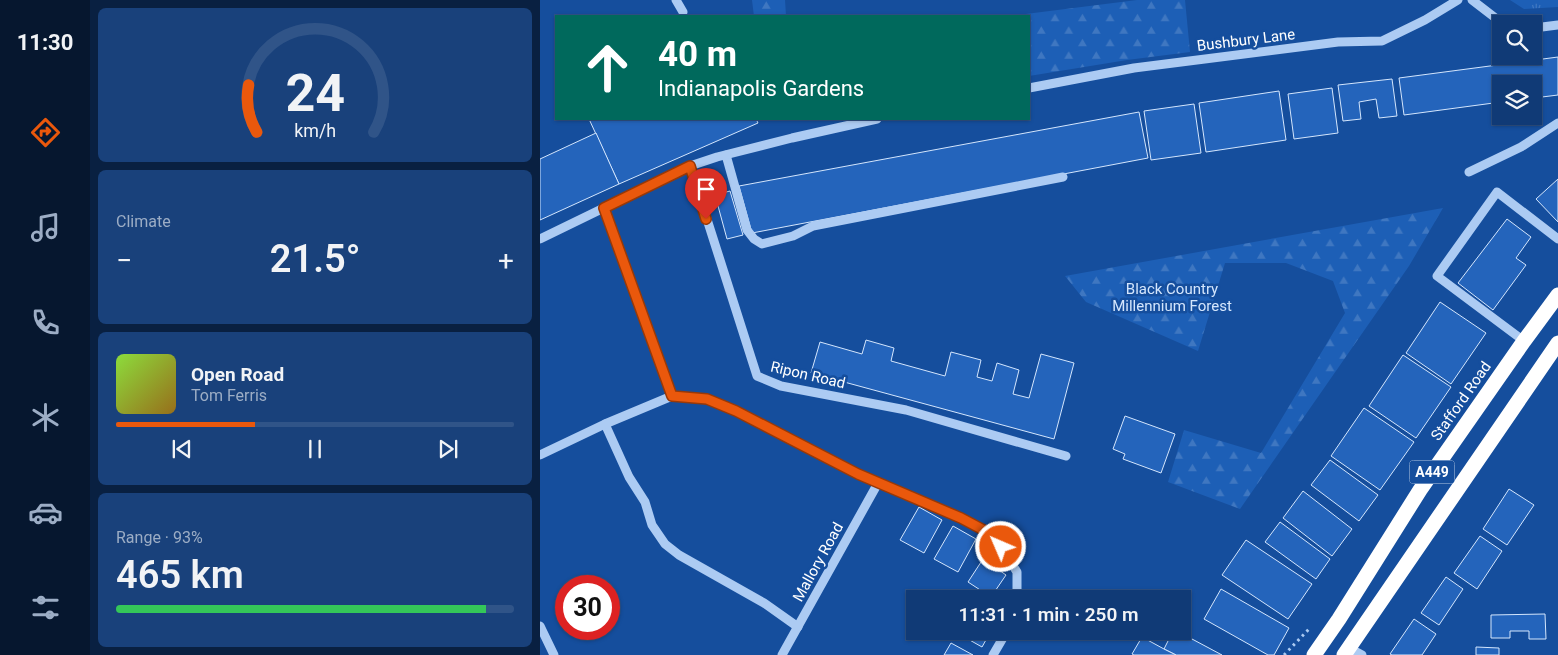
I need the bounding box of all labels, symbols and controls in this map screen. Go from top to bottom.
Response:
map controls [1492,15,1542,125]
button: search [1492,15,1542,65]
street label: Bushbury Lane [1196,25,1296,55]
text: 11:30 [17,30,73,55]
text: 40 m [658,34,737,75]
icon: ahead [575,35,640,100]
text: 24 [285,63,345,124]
button: layers [1492,75,1542,125]
text: Indianapolis Gardens [658,76,864,101]
icon: directions [28,115,63,150]
text: km/h [294,120,336,141]
pin [685,168,727,219]
icon: arrive [692,175,720,203]
icon: music [28,210,63,245]
text: Climate [116,212,171,231]
text: 21.5° [270,237,360,281]
text: − [116,244,132,277]
text: + [498,244,514,277]
park label: Black Country Millennium Forest [1112,280,1232,315]
icon: phone [28,305,63,340]
street label: Ripon Road [769,358,847,392]
street label: Stafford Road [1427,358,1495,444]
text: Open Road [191,363,284,386]
text: Tom Ferris [191,386,267,405]
icon: climate [28,400,63,435]
icon: previous [168,435,196,463]
icon: pause [301,435,329,463]
icon: next [434,435,462,463]
road number: A449 [1410,461,1454,484]
icon: car [28,495,63,530]
street label: Mallory Road [789,519,847,605]
position arrow [974,520,1026,572]
text: Range · 93% [116,528,203,547]
text: 465 km [116,553,244,597]
speed limit sign: 30 [555,575,620,640]
icon: filters [28,590,63,625]
text: 11:31 · 1 min · 250 m [958,603,1139,626]

